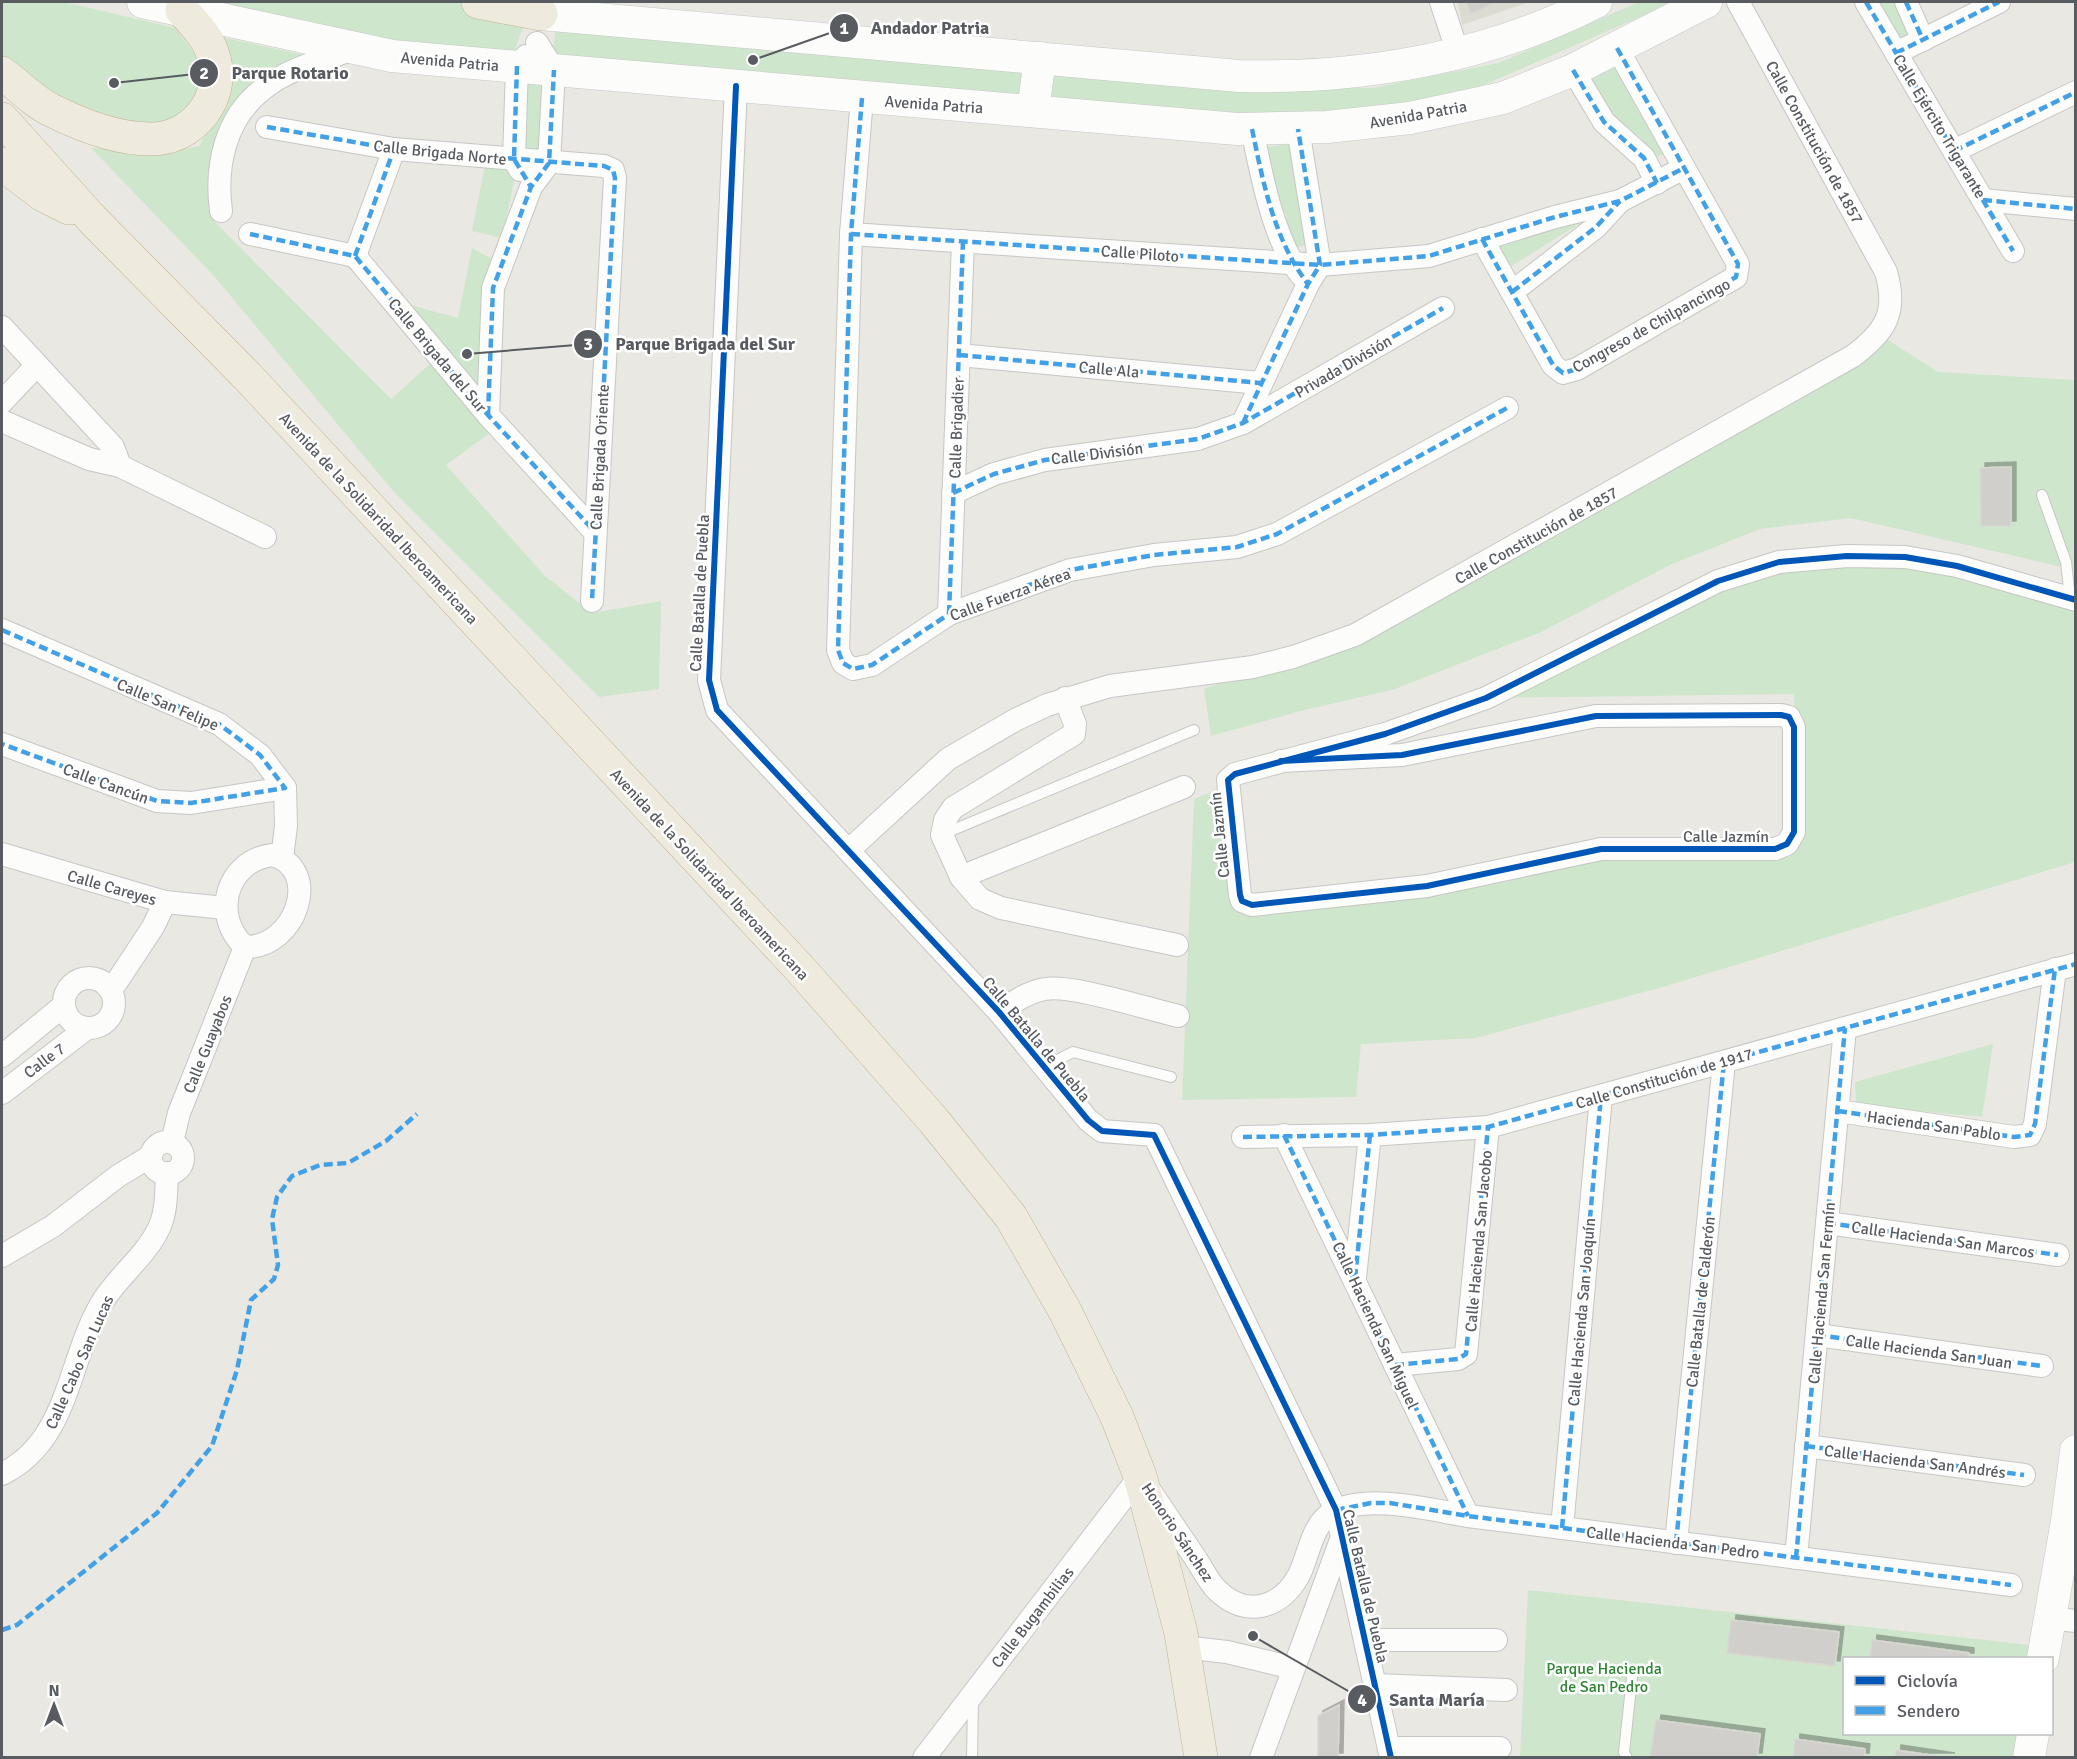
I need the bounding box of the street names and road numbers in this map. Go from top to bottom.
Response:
street label: Avenida Patria [400,48,500,76]
street label: Calle Ejército Trigarante [1888,51,1990,202]
street label: Calle Constitución de 1857 [1761,57,1867,227]
street label: Avenida Patria [884,92,984,118]
street label: Avenida Patria [1368,97,1468,133]
street label: Calle Brigada Norte [372,136,507,170]
street label: Calle Piloto [1100,241,1180,267]
street label: Congreso de Chilpancingo [1569,274,1734,378]
street label: Calle Brigada del Sur [384,294,491,417]
street label: Privada División [1291,331,1396,403]
street label: Calle Ala [1078,357,1140,383]
street label: Calle Brigadier [945,377,969,479]
street label: Calle Brigada Oriente [586,384,614,530]
street label: Avenida de la Solidaridad Iberoamericana [275,408,482,629]
street label: Calle División [1050,438,1144,470]
street label: Calle Constitución de 1857 [1451,483,1621,589]
street label: Calle Batalla de Puebla [686,514,714,672]
street label: Calle Fuerza Aérea [947,564,1073,626]
street label: Calle San Felipe [114,674,222,735]
street label: Calle Cancún [60,759,151,809]
street label: Avenida de la Solidaridad Iberoamericana [606,764,813,985]
street label: Calle Jazmín [1206,791,1234,879]
street label: Calle Jazmín [1683,827,1769,847]
street label: Calle Careyes [65,866,159,910]
street label: Calle Batalla de Puebla [978,973,1094,1106]
street label: Calle Guayabos [179,992,237,1097]
street label: Calle 7 [20,1039,69,1083]
street label: Calle Constitución de 1917 [1573,1044,1755,1114]
street label: Hacienda San Pablo [1866,1107,2002,1145]
street label: Calle Hacienda San Jacobo [1461,1149,1497,1333]
street label: Calle Hacienda San Fermín [1804,1201,1840,1385]
street label: Calle Batalla de Calderón [1682,1216,1720,1389]
street label: Calle Hacienda San Joaquín [1564,1217,1600,1407]
street label: Calle Hacienda San Marcos [1850,1217,2036,1263]
street label: Calle Hacienda San Miguel [1327,1239,1423,1413]
street label: Calle Cabo San Lucas [41,1292,118,1433]
street label: Calle Hacienda San Juan [1844,1330,2013,1374]
street label: Calle Hacienda San Andrés [1823,1441,2007,1483]
street label: Honorio Sánchez [1137,1479,1218,1586]
street label: Calle Batalla de Puebla [1338,1507,1392,1665]
street label: Calle Hacienda San Pedro [1585,1522,1761,1564]
street label: Calle Bugambilias [987,1563,1078,1672]

